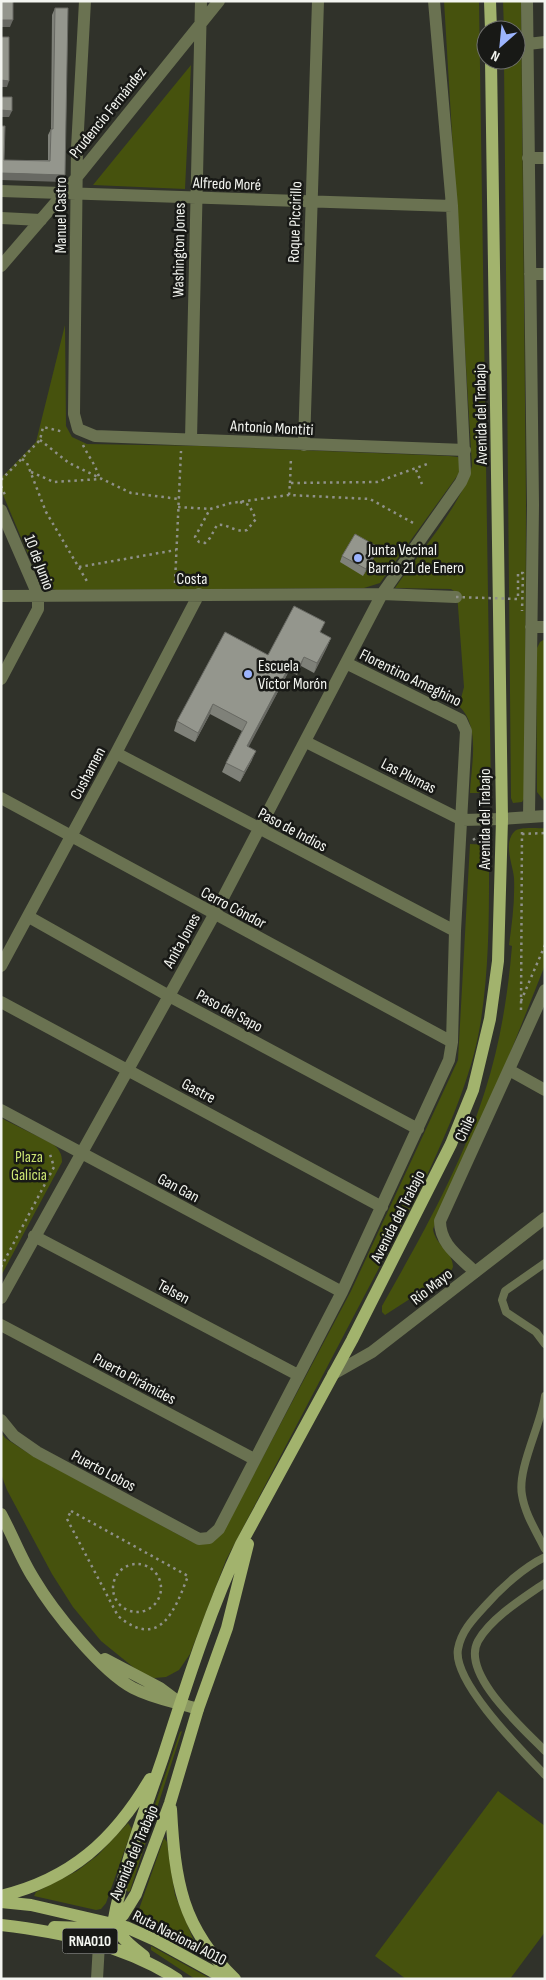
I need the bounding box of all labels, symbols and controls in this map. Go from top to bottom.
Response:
north arrow [476,20,526,70]
text: N [488,47,503,65]
street label: Prudencio Fernández [66,63,151,162]
street label: Alfredo Moré [192,174,261,195]
street label: Manuel Castro [52,177,71,253]
street label: Roque Piccirillo [285,181,306,263]
street label: Washington Jones [169,202,190,297]
street label: Avenida del Trabajo [471,363,492,466]
street label: Antonio Montiti [229,417,314,440]
street label: 10 de Junio [19,532,58,593]
place label: Junta Vecinal Barrio 21 de Enero [367,541,464,578]
marker: Junta Vecinal Barrio 21 de Enero [352,552,364,564]
street label: Costa [177,570,207,589]
street label: Florentino Ameghino [356,646,464,711]
place label: Escuela Víctor Morón [258,657,327,694]
marker: Escuela Víctor Morón [242,668,254,680]
street label: Cushamen [67,744,110,803]
street label: Las Plumas [378,754,439,798]
street label: Avenida del Trabajo [476,768,495,871]
street label: Paso de Indios [255,804,330,857]
street label: Cerro Cóndor [197,883,270,934]
street label: Anita Jones [159,910,205,972]
street label: Paso del Sapo [193,986,266,1037]
street label: Gastre [178,1075,218,1108]
street label: Chile [451,1112,480,1145]
park label: Plaza Galicia [11,1148,47,1185]
street label: Avenida del Trabajo [366,1167,430,1267]
street label: Gan Gan [154,1170,202,1207]
street label: Río Mayo [407,1265,457,1309]
street label: Telsen [154,1276,193,1309]
street label: Puerto Pirámides [90,1350,179,1409]
street label: Puerto Lobos [68,1447,139,1496]
street label: Avenida del Trabajo [105,1802,163,1904]
street label: Ruta Nacional A010 [129,1906,230,1970]
road number: RNA010 [62,1928,118,1954]

